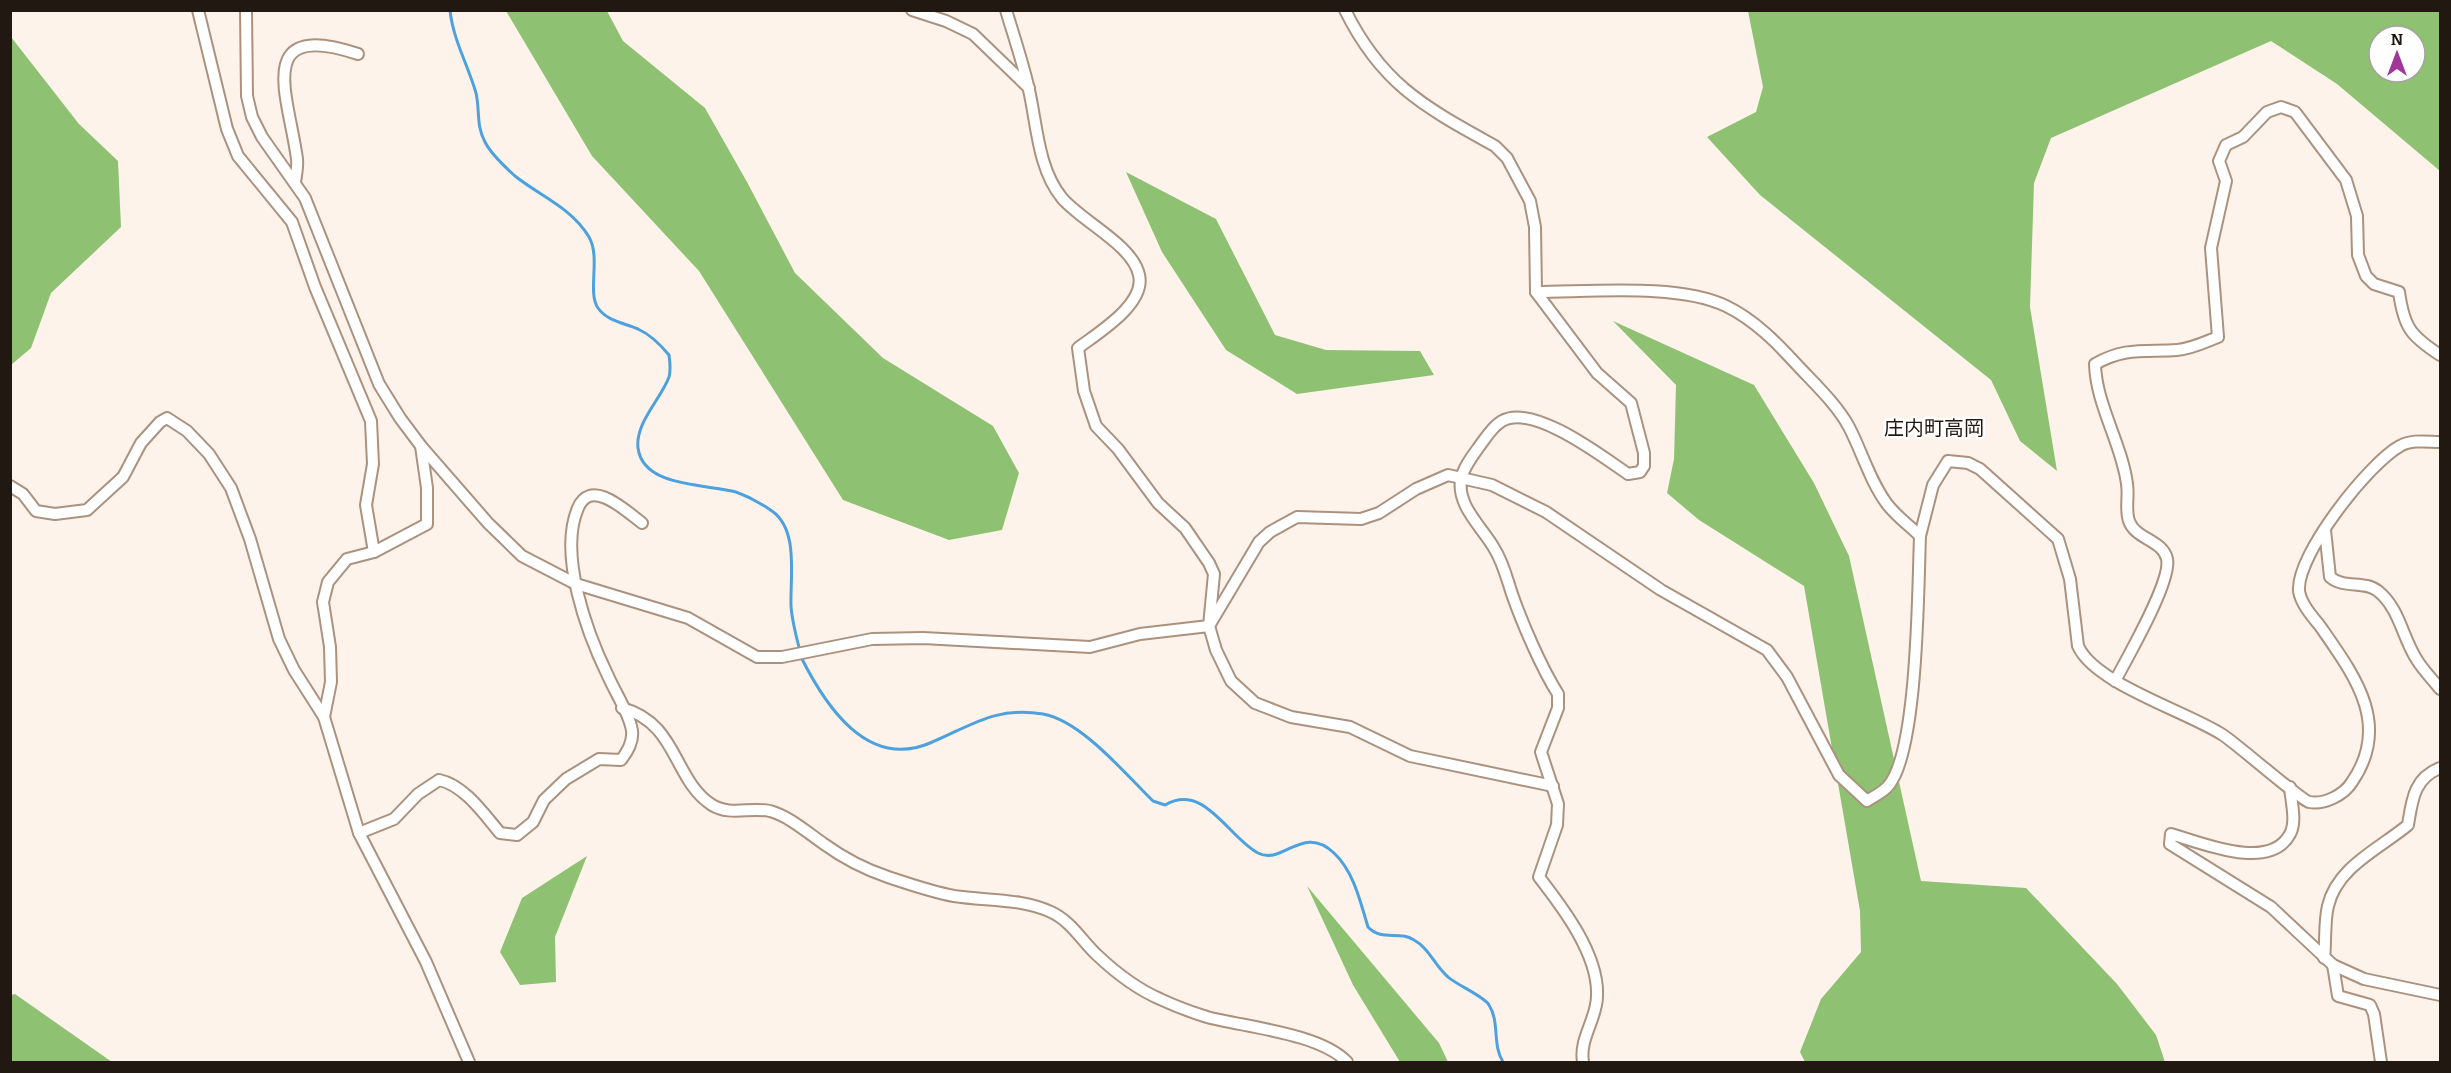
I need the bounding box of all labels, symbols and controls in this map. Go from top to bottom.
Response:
north arrow [2367,24,2427,84]
text: N [2391,30,2403,49]
district label: 庄内町高岡 [1884,416,1984,440]

